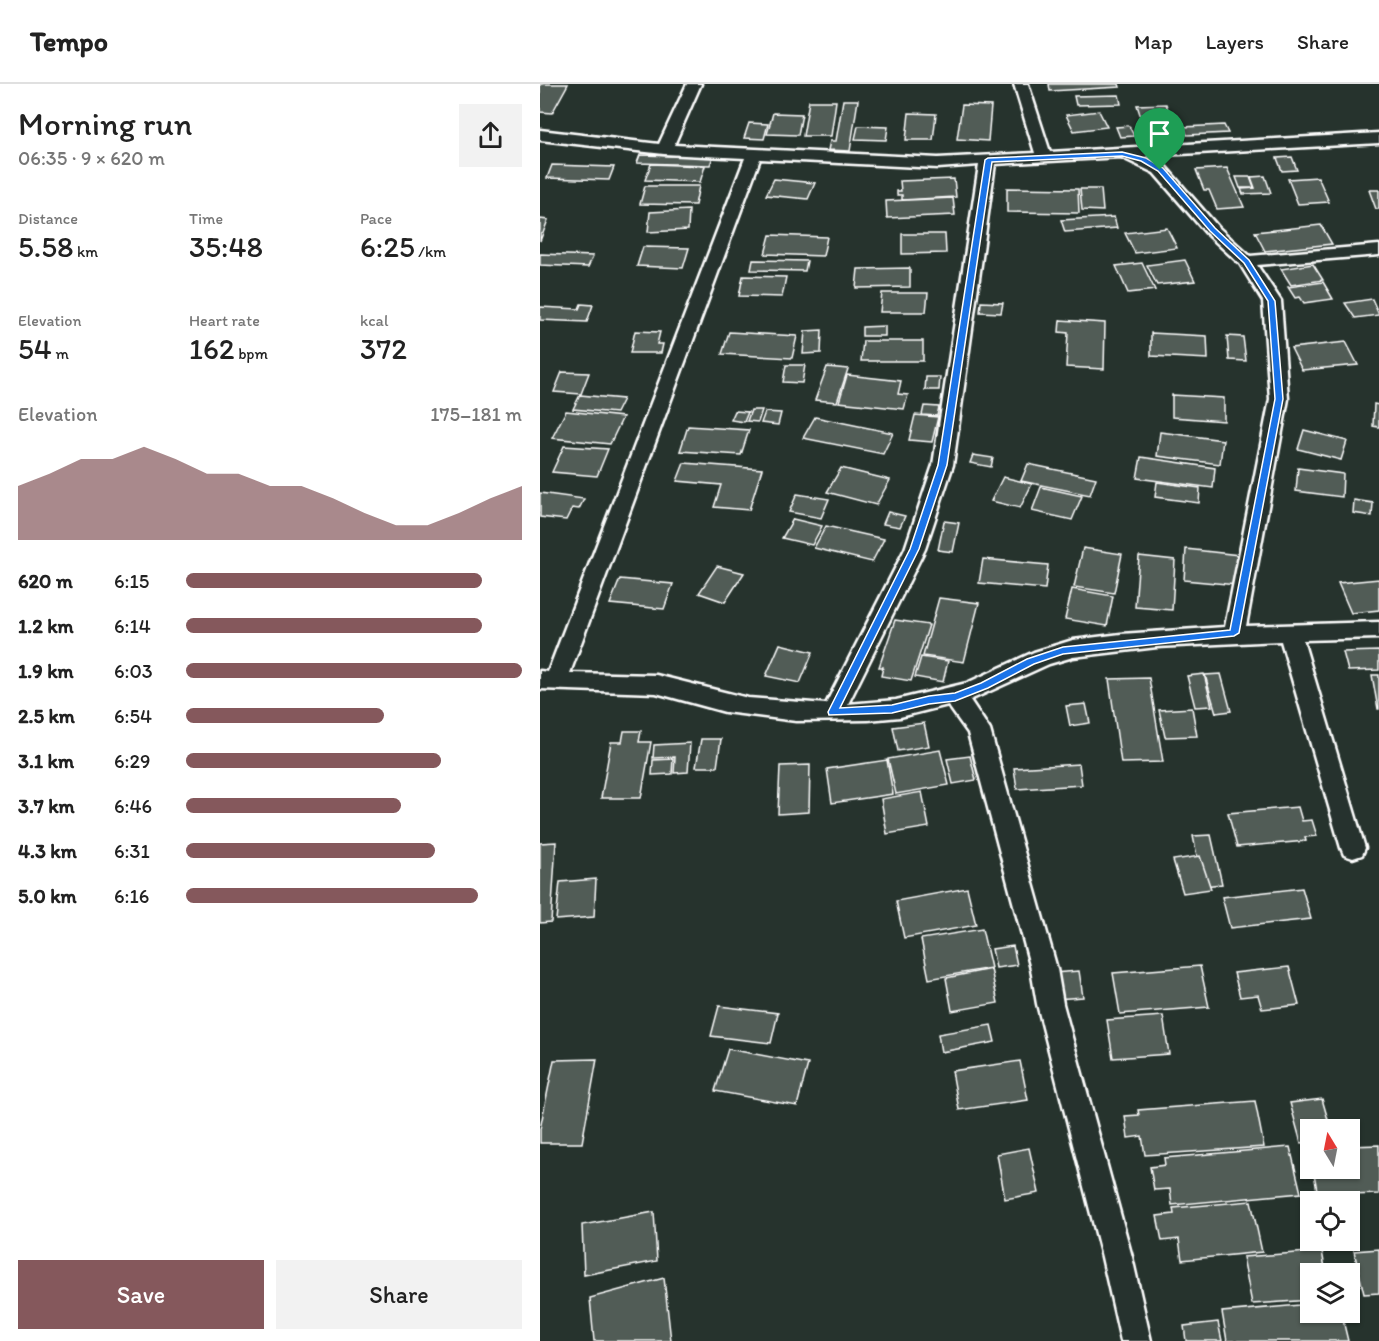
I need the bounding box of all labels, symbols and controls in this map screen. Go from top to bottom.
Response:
text: Tempo [30,24,108,58]
text: Map [1134,29,1173,54]
text: Layers [1206,29,1264,54]
text: Share [1297,29,1349,54]
text: Morning run [18,104,193,143]
button: share [459,104,522,167]
pin [1134,108,1185,170]
icon: arrive [1143,117,1176,150]
text: 06:35 · 9 × 620 m [18,146,165,170]
text: Distance [18,209,78,228]
text: Time [189,209,223,228]
text: Pace [360,209,392,228]
text: 5.58 [18,228,73,265]
text: 35:48 [189,228,263,265]
text: 6:25 [360,228,415,265]
text: km [73,242,98,261]
text: /km [415,242,446,261]
text: Elevation [18,311,82,330]
text: Heart rate [189,311,260,330]
text: kcal [360,311,388,330]
text: 54 [18,330,52,367]
text: 162 [189,330,235,367]
text: 372 [360,330,407,367]
text: m [52,344,69,363]
text: bpm [235,344,268,363]
text: Elevation [18,402,97,426]
text: 175–181 m [430,402,522,426]
text: 620 m [18,569,73,593]
text: 6:15 [114,569,149,593]
text: 1.2 km [18,614,74,638]
text: 6:14 [114,614,151,638]
text: 1.9 km [18,659,74,683]
text: 6:03 [114,659,153,683]
text: 2.5 km [18,704,75,728]
text: 6:54 [114,704,152,728]
text: 3.1 km [18,749,74,773]
text: 6:29 [114,749,150,773]
text: 3.7 km [18,794,75,818]
text: 6:46 [114,794,152,818]
text: 4.3 km [18,839,77,863]
text: 6:31 [114,839,150,863]
text: 5.0 km [18,884,77,908]
text: 6:16 [114,884,149,908]
north arrow [1300,1119,1360,1179]
map controls [1300,1119,1360,1323]
button: locate [1300,1191,1360,1251]
button: Save [18,1260,264,1329]
button: Share [276,1260,522,1329]
button: layers [1300,1263,1360,1323]

